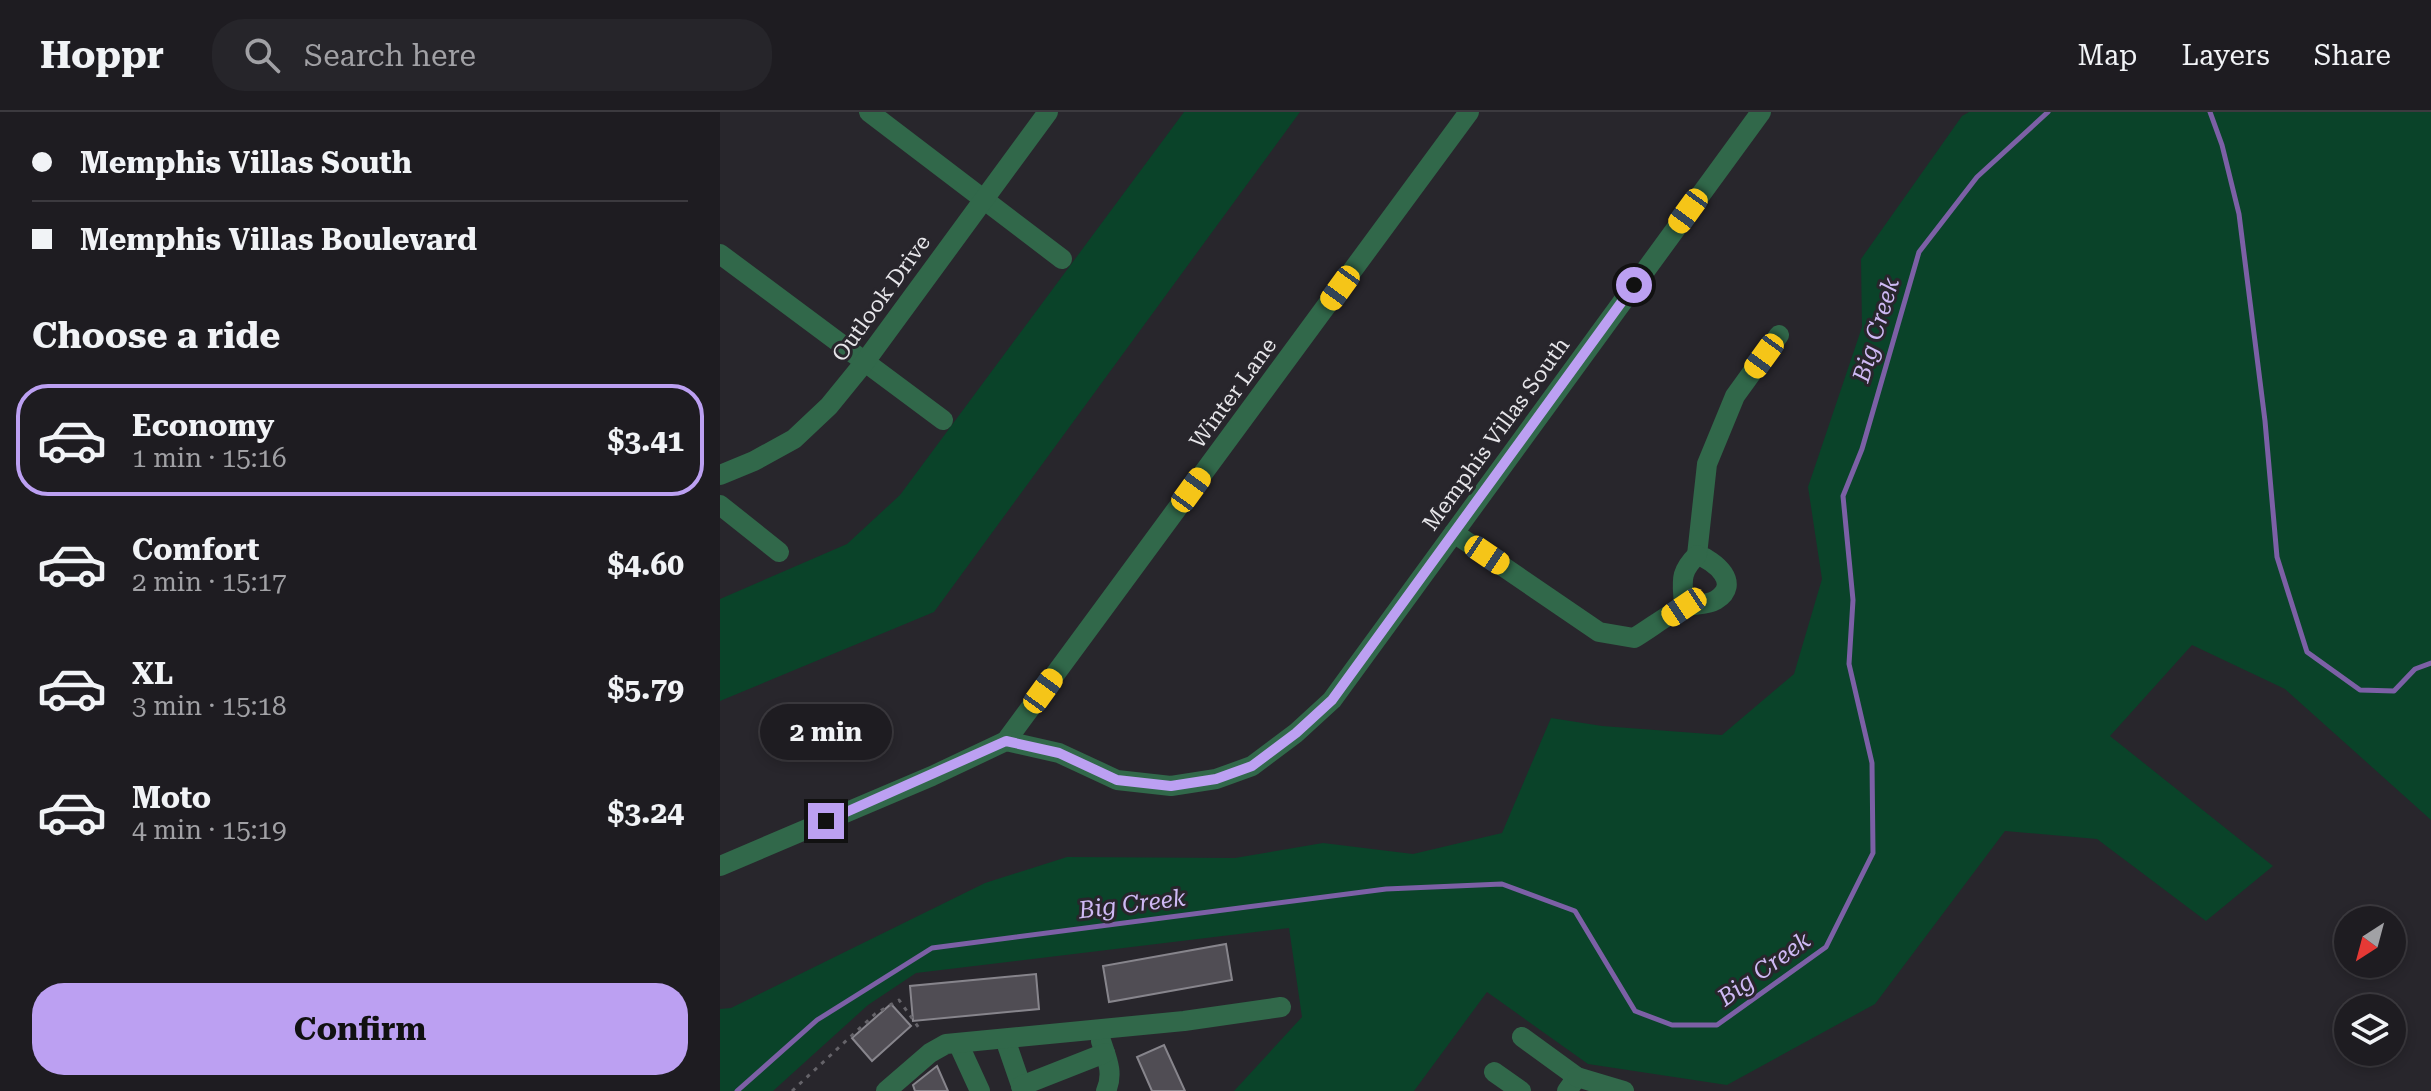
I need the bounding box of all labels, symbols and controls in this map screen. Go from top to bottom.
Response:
search box [212,19,772,91]
text: Hoppr [40,33,164,77]
icon: search [240,33,284,77]
text: Search here [304,38,476,73]
text: Map [2078,39,2137,72]
text: Layers [2181,39,2270,72]
text: Share [2314,39,2391,72]
text: Memphis Villas South [80,145,412,180]
car [1664,185,1712,237]
text: Memphis Villas Boulevard [80,222,477,257]
street label: Outlook Drive [827,230,935,366]
car [1316,262,1364,314]
route start [1616,267,1652,303]
water label: Big Creek [1847,274,1905,387]
text: Choose a ride [32,315,280,357]
car [1740,330,1788,382]
street label: Winter Lane [1185,333,1281,453]
street label: Memphis Villas South [1418,333,1574,535]
icon: car [36,404,108,476]
text: Economy [132,408,274,443]
text: $3.41 [607,423,684,458]
text: 1 min · 15:16 [132,443,287,473]
car [1167,464,1215,516]
icon: car [36,528,108,600]
text: Comfort [132,532,259,567]
car [1460,532,1514,578]
text: $4.60 [607,547,684,582]
text: 2 min · 15:17 [132,567,287,597]
car [1657,584,1711,630]
icon: car [36,652,108,724]
text: XL [132,656,173,691]
car [1019,665,1067,717]
text: $5.79 [607,671,684,706]
text: 3 min · 15:18 [132,691,287,721]
callout: 2 min [760,705,892,761]
text: 2 min [790,717,862,747]
icon: car [36,776,108,848]
text: Moto [132,780,211,815]
text: $3.24 [607,795,684,830]
route end [808,803,844,839]
text: 4 min · 15:19 [132,815,287,845]
water label: Big Creek [1076,884,1187,925]
north arrow [2334,906,2406,978]
map controls [2334,906,2406,1066]
water label: Big Creek [1711,926,1816,1013]
button: Confirm [32,983,688,1075]
button: layers [2334,994,2406,1066]

